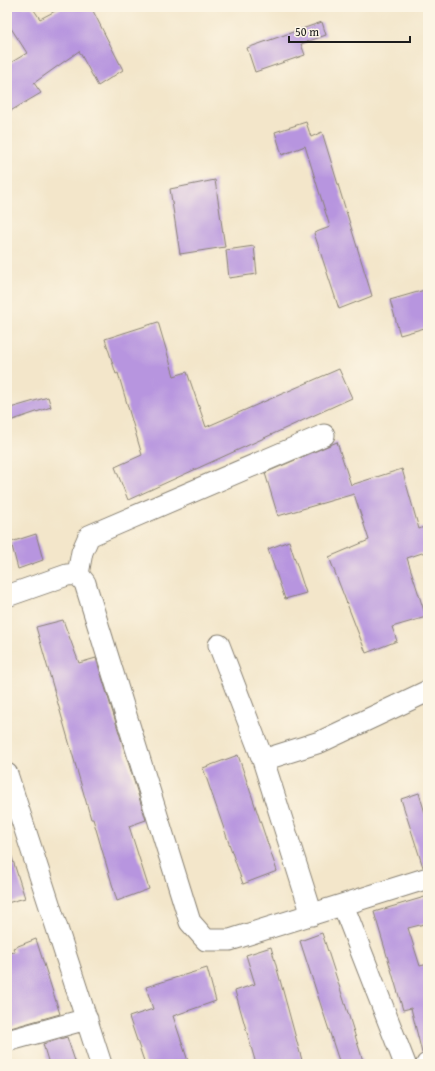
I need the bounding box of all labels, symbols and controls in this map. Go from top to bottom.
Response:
scale bar [289,18,410,44]
text: 50 m [295,23,319,40]

